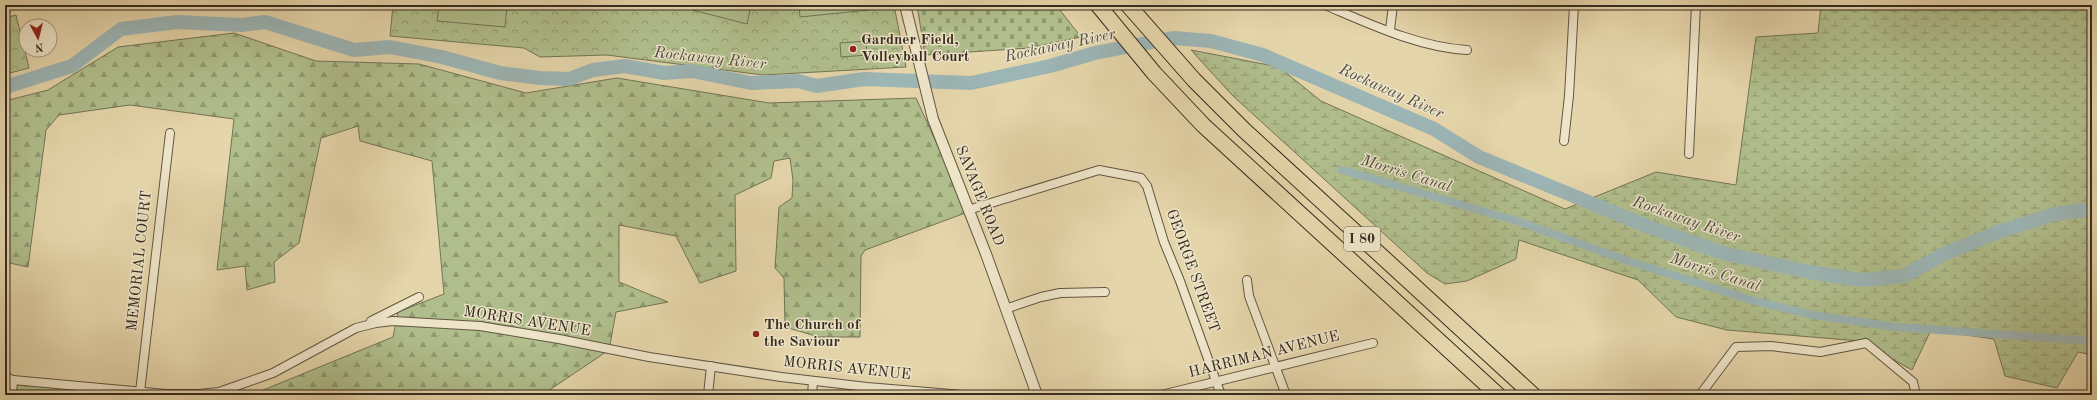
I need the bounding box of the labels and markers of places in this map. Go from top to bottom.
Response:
place label: Gardner Field, Volleyball Court [861,33,970,65]
marker: Gardner Field, Volleyball Court [848,44,858,54]
place label: The Church of the Saviour [764,318,862,350]
marker: The Church of the Saviour [751,329,761,339]

